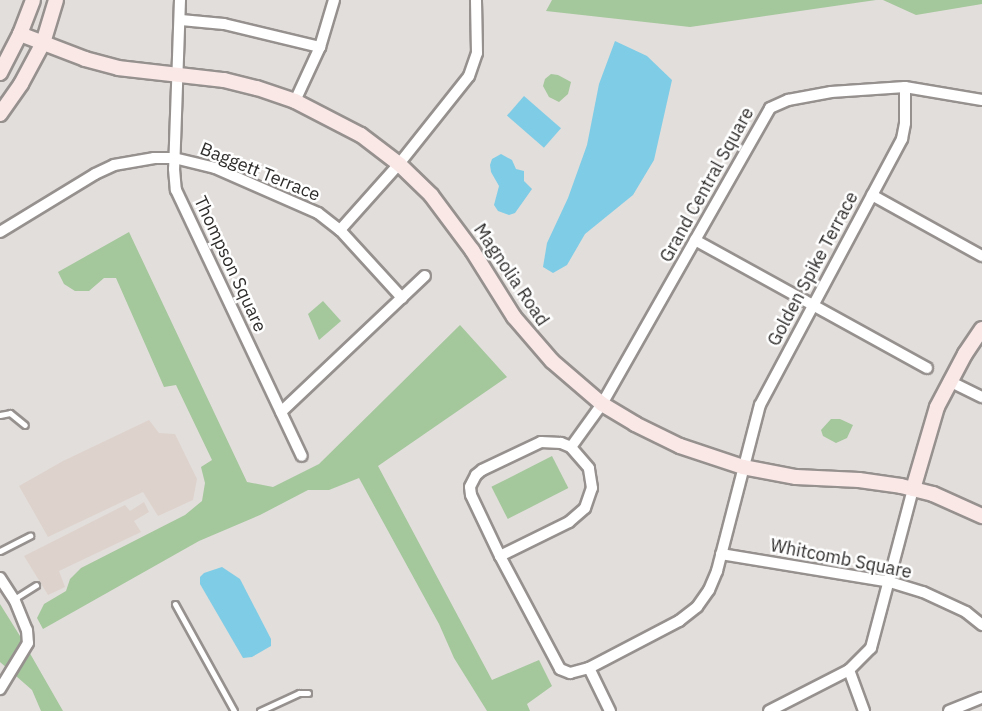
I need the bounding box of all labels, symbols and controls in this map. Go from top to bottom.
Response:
street label: Grand Central Square [655,104,759,266]
street label: Baggett Terrace [197,138,323,206]
street label: Golden Spike Terrace [763,188,863,350]
street label: Thompson Square [189,193,271,335]
street label: Magnolia Road [469,220,553,330]
street label: Whitcomb Square [768,535,914,583]

